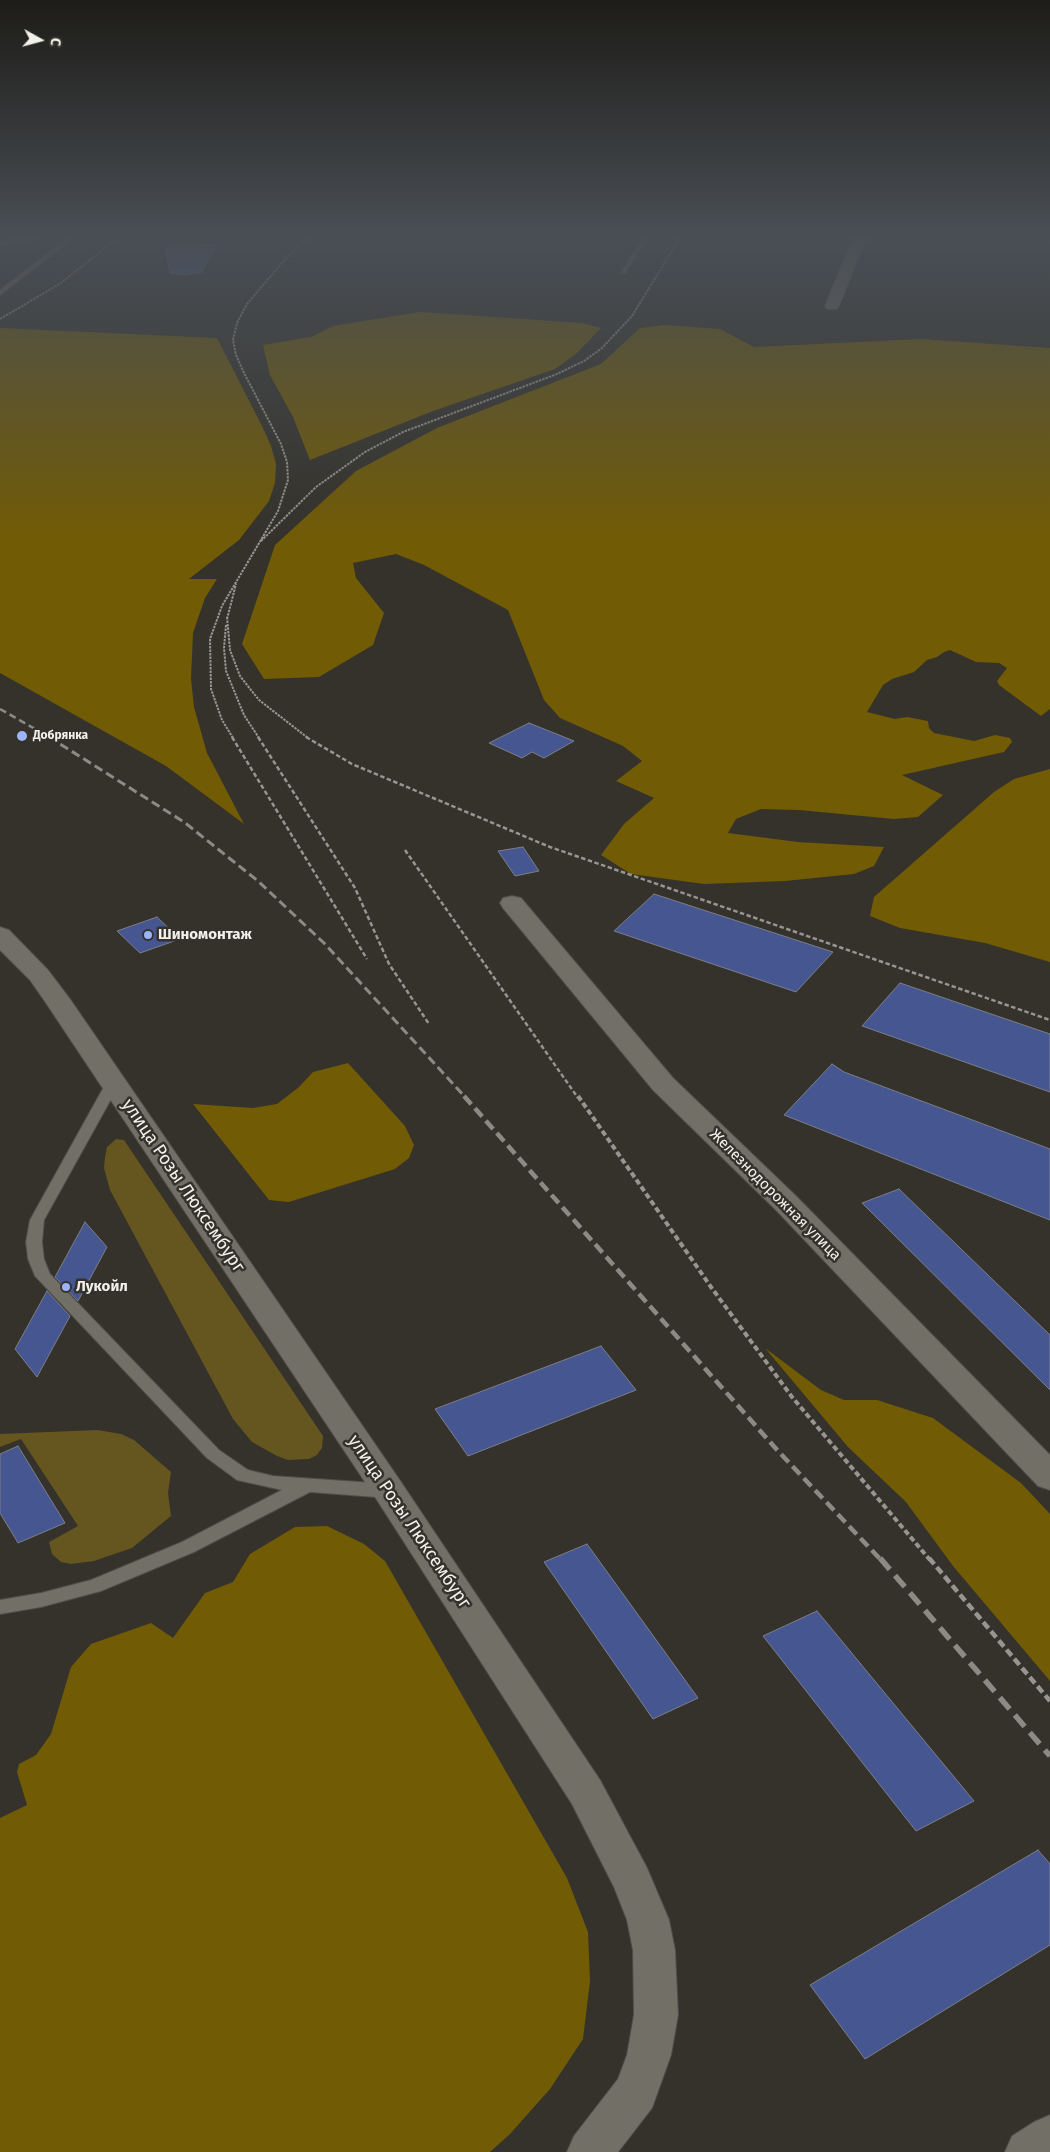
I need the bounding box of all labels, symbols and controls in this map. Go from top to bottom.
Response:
north arrow [15,15,65,65]
text: С [46,37,64,47]
marker: Добрянка [15,729,29,743]
place label: Добрянка [33,729,88,743]
place label: Шинoмонтаж [158,926,252,944]
marker: Шинoмонтаж [142,929,154,941]
street label: улица Розы Люксембург [117,1095,249,1277]
street label: Железнодорожная улица [706,1126,844,1264]
place label: Лукойл [76,1278,128,1296]
marker: Лукойл [60,1281,72,1293]
street label: улица Розы Люксембург [343,1431,475,1613]

